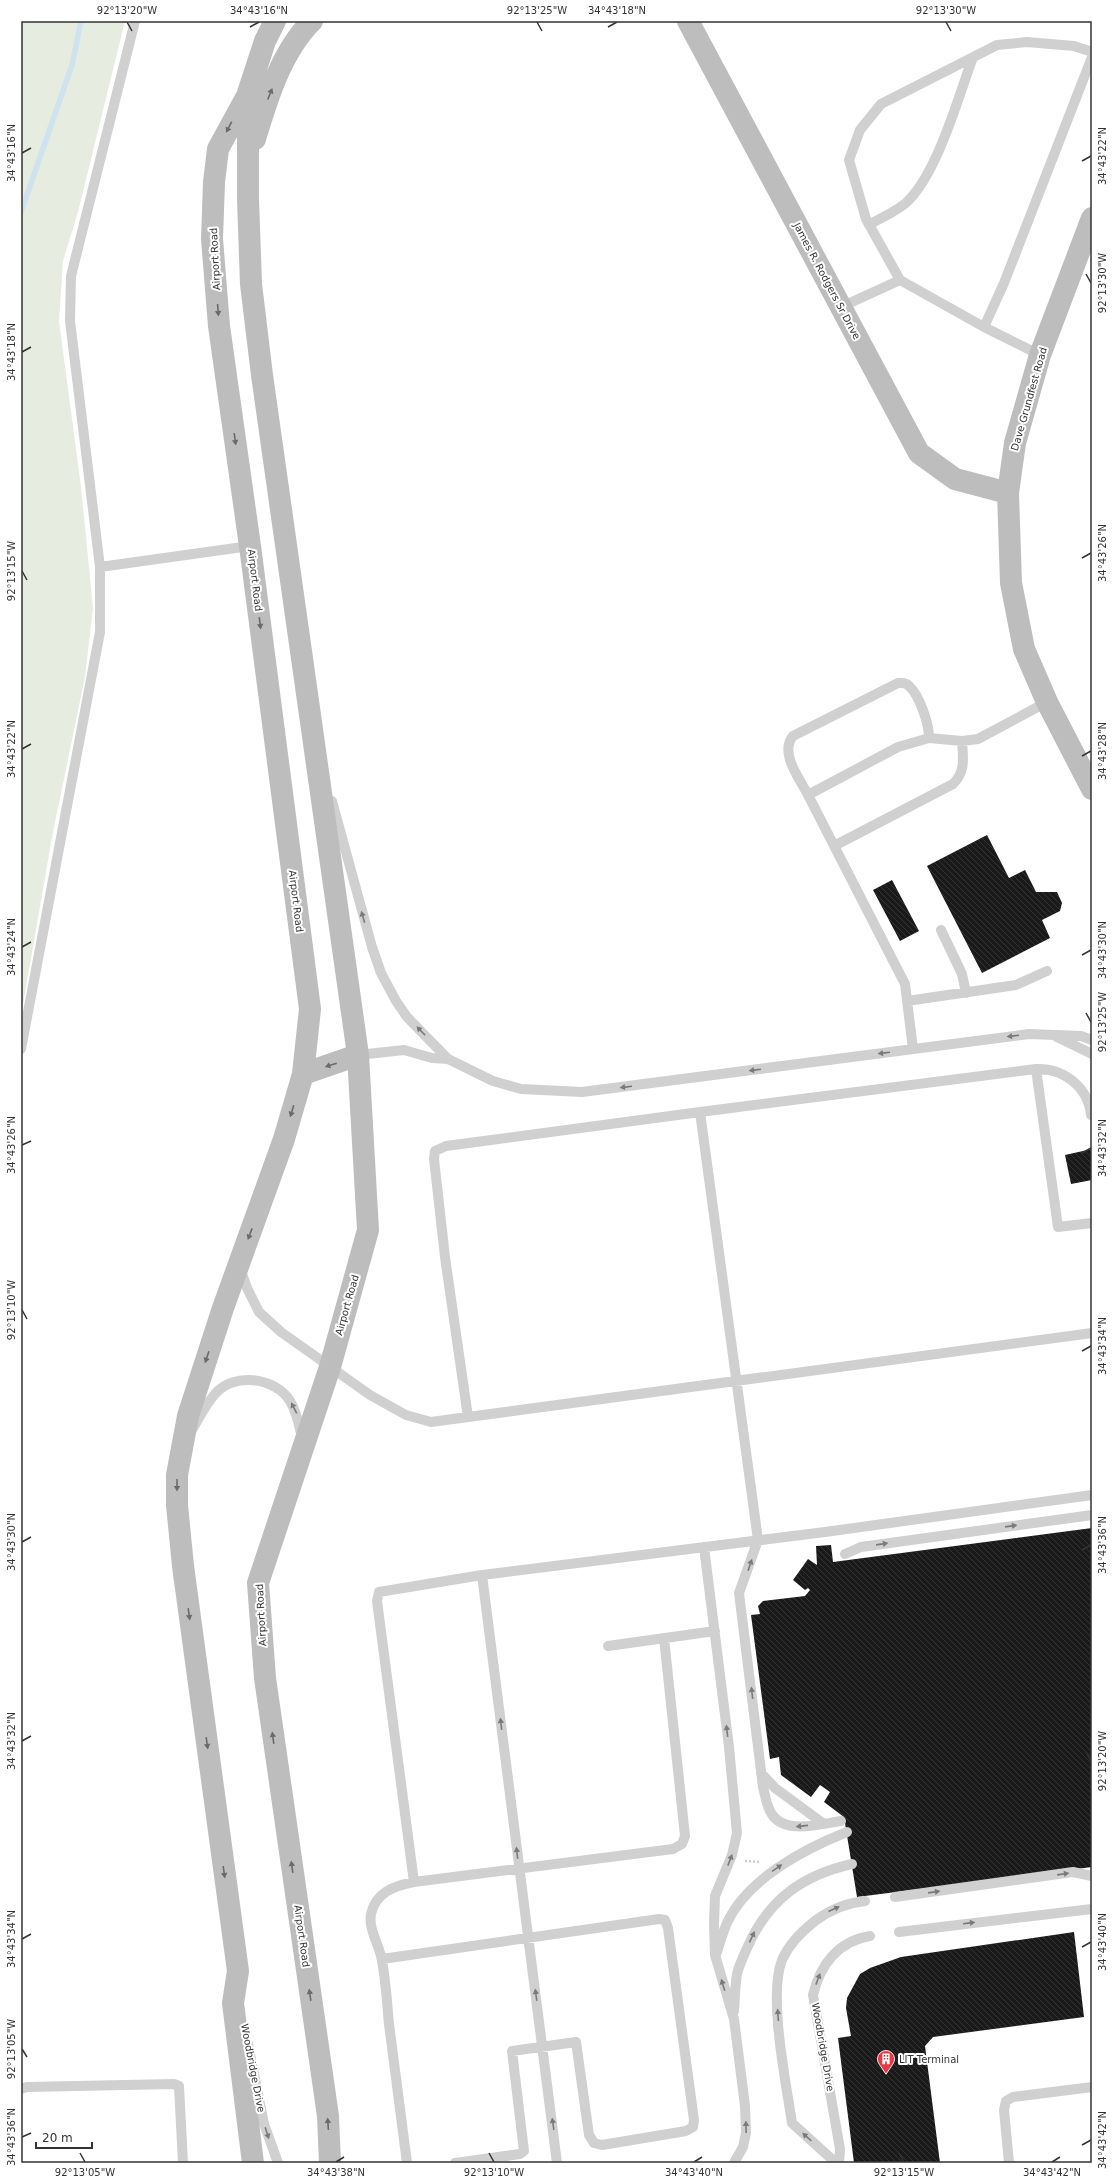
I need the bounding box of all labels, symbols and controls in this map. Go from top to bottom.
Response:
text: 92°13'20"W [97,5,157,16]
text: 34°43'16"N [230,5,288,16]
text: 92°13'25"W [507,5,567,16]
text: 34°43'18"N [588,5,646,16]
text: 92°13'30"W [916,5,976,16]
one-way arrow [267,88,273,99]
one-way arrow [226,121,232,133]
text: 34°43'16"N [6,124,17,182]
text: 34°43'22"N [1097,127,1108,185]
street label: James R. Rodgers Sr Drive [791,220,863,341]
street label: Airport Road [208,228,222,290]
text: 92°13'30"W [1097,253,1108,313]
one-way arrow [214,304,221,316]
text: 34°43'18"N [6,323,17,381]
street label: Dave Grundfest Road [1009,346,1049,452]
one-way arrow [232,433,238,445]
text: 34°43'26"N [1097,524,1108,582]
text: 92°13'15"W [6,541,17,601]
street label: Airport Road [246,548,264,612]
one-way arrow [257,617,263,629]
text: 34°43'22"N [6,720,17,778]
text: 34°43'28"N [1097,722,1108,780]
street label: Airport Road [287,869,305,933]
one-way arrow [360,910,366,922]
text: 34°43'24"N [6,918,17,976]
text: 34°43'30"N [1097,921,1108,979]
text: 92°13'25"W [1097,992,1108,1052]
one-way arrow [416,1026,425,1036]
one-way arrow [1007,1033,1019,1040]
one-way arrow [878,1050,890,1056]
one-way arrow [324,1062,336,1068]
one-way arrow [749,1067,761,1073]
one-way arrow [620,1083,632,1090]
one-way arrow [289,1105,295,1117]
text: 34°43'26"N [6,1116,17,1174]
text: 34°43'32"N [1097,1119,1108,1177]
one-way arrow [246,1228,252,1240]
street label: Airport Road [333,1273,361,1337]
text: 92°13'10"W [6,1280,17,1340]
text: 34°43'34"N [1097,1317,1108,1375]
one-way arrow [203,1351,209,1363]
one-way arrow [290,1402,297,1414]
one-way arrow [174,1479,180,1492]
text: 34°43'30"N [6,1513,17,1571]
text: 34°43'36"N [1097,1516,1108,1574]
one-way arrow [1005,1523,1017,1529]
one-way arrow [876,1541,889,1547]
one-way arrow [747,1559,753,1571]
street label: Airport Road [254,1584,268,1646]
one-way arrow [186,1608,192,1620]
one-way arrow [748,1687,755,1699]
text: 34°43'32"N [6,1712,17,1770]
one-way arrow [498,1718,504,1730]
one-way arrow [724,1725,730,1737]
text: 92°13'20"W [1097,1731,1108,1791]
one-way arrow [270,1732,276,1744]
one-way arrow [204,1737,210,1749]
one-way arrow [796,1823,808,1829]
one-way arrow [514,1847,521,1859]
one-way arrow [728,1853,734,1865]
one-way arrow [289,1861,295,1873]
one-way arrow [772,1864,782,1872]
one-way arrow [221,1866,227,1878]
one-way arrow [1057,1871,1069,1877]
one-way arrow [928,1889,940,1895]
street label: Airport Road [292,1904,312,1968]
one-way arrow [829,1906,840,1912]
text: 34°43'34"N [6,1910,17,1968]
text: 34°43'40"N [1097,1913,1108,1971]
one-way arrow [963,1920,975,1926]
one-way arrow [749,1931,755,1943]
one-way arrow [815,1973,821,1985]
one-way arrow [720,1979,726,1991]
one-way arrow [307,1989,313,2001]
one-way arrow [533,1989,539,2002]
street label: Woodbridge Drive [810,2002,836,2092]
one-way arrow [774,2009,781,2021]
text: 92°13'05"W [6,2019,17,2079]
street label: Woodbridge Drive [239,2023,267,2113]
building icon: LIT Terminal [876,2049,896,2074]
place label: LIT Terminal [899,2054,959,2065]
text: 34°43'36"N [6,2108,17,2166]
text: 34°43'42"N [1097,2111,1108,2169]
one-way arrow [325,2118,332,2130]
one-way arrow [550,2118,556,2130]
one-way arrow [743,2120,749,2133]
scale bar [36,2124,92,2150]
one-way arrow [264,2127,270,2139]
text: 20 m [42,2131,73,2145]
one-way arrow [803,2133,812,2142]
text: 92°13'05"W [55,2167,115,2178]
text: 34°43'38"N [307,2167,365,2178]
text: 92°13'10"W [464,2167,524,2178]
text: 34°43'40"N [665,2167,723,2178]
text: 92°13'15"W [874,2167,934,2178]
text: 34°43'42"N [1023,2167,1081,2178]

